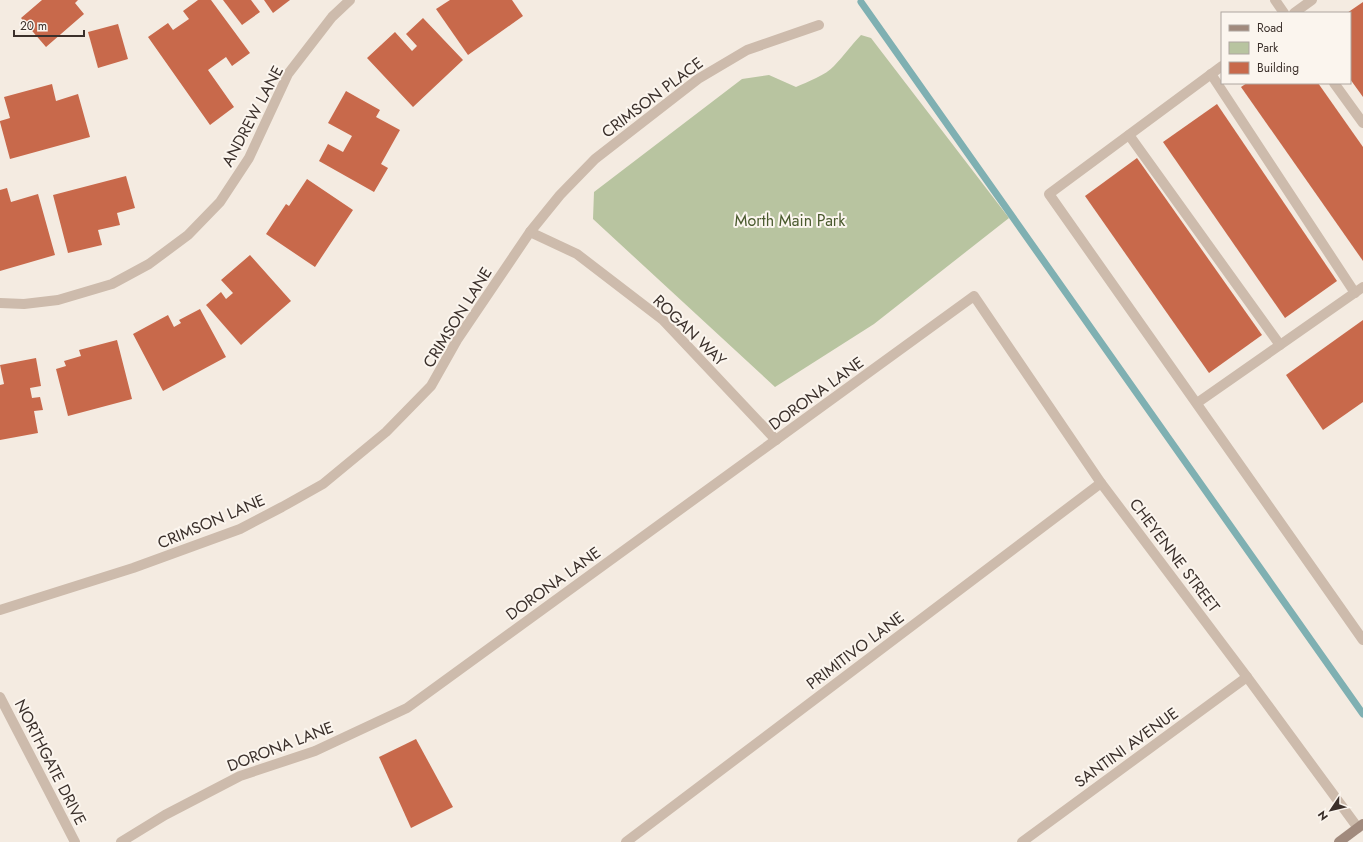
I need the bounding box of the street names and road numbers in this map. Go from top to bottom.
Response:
street label: CRIMSON PLACE [597,52,708,143]
street label: ANDREW LANE [216,62,289,171]
street label: CRIMSON LANE [417,262,498,372]
street label: ROGAN WAY [648,289,731,371]
street label: DORONA LANE [764,351,868,436]
street label: CRIMSON LANE [154,488,269,554]
street label: CHEYENNE STREET [1124,493,1226,618]
street label: DORONA LANE [501,541,605,626]
street label: PRIMITIVO LANE [802,606,909,695]
street label: NORTHGATE DRIVE [9,695,92,829]
street label: SANTINI AVENUE [1069,702,1183,793]
street label: DORONA LANE [224,716,337,777]

